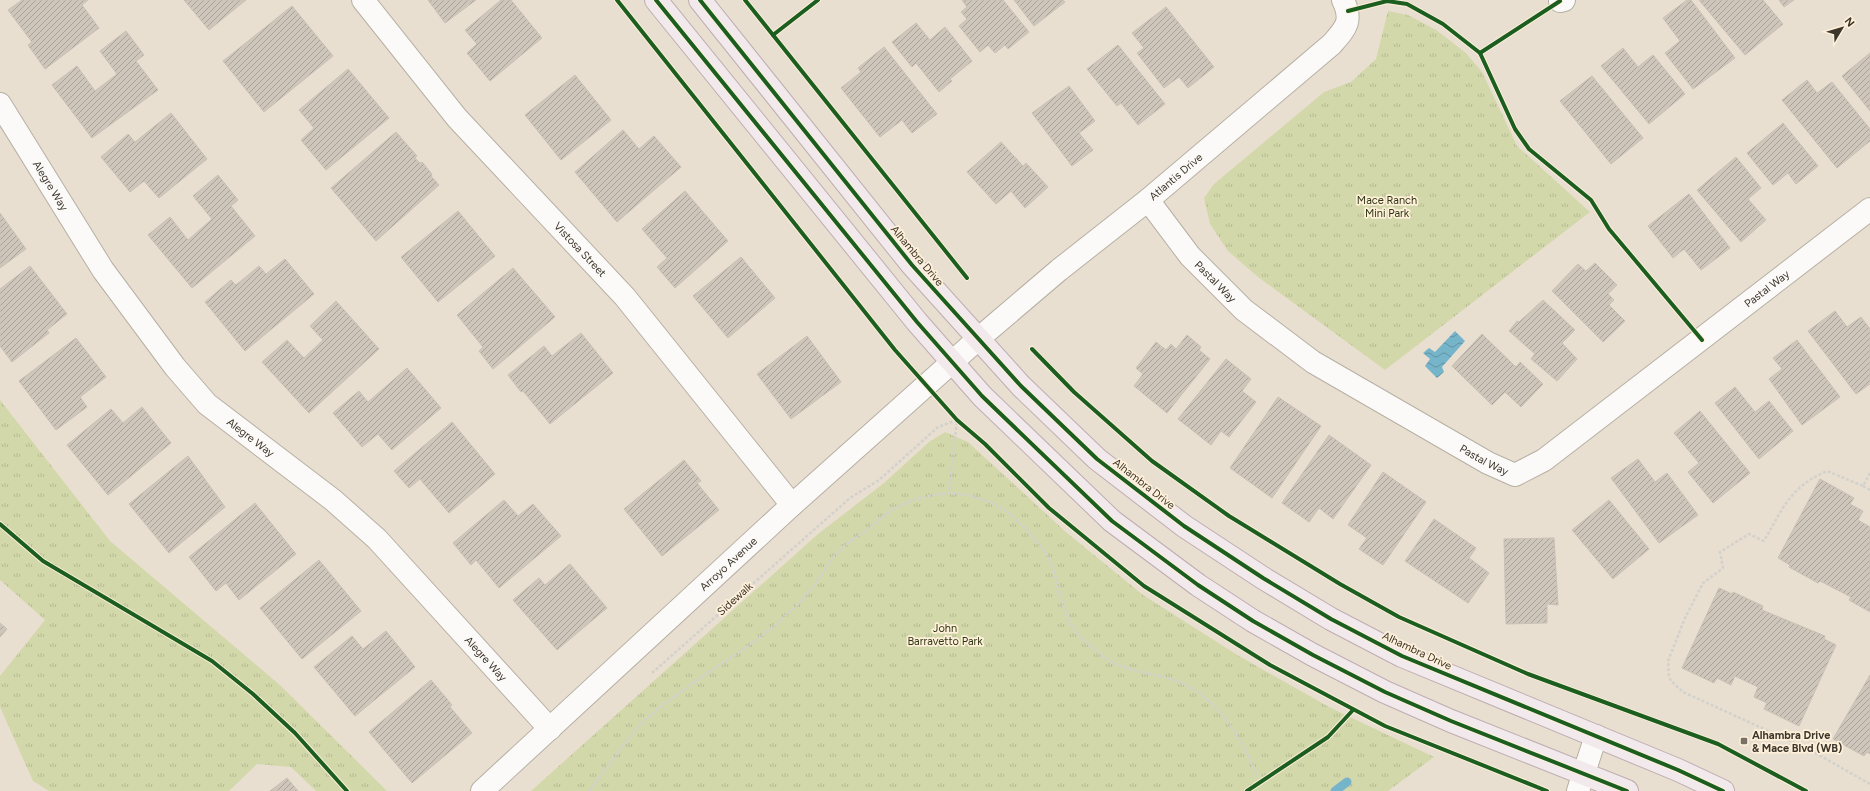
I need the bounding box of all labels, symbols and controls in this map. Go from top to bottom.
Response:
north arrow [1822,8,1862,48]
text: N [1842,15,1857,30]
street label: Atlantis Drive [1146,150,1205,203]
street label: Alegre Way [30,158,71,213]
park label: Mace Ranch Mini Park [1357,194,1417,220]
street label: Vistosa Street [552,219,609,279]
street label: Alhambra Drive [888,223,946,289]
street label: Pastal Way [1192,258,1239,305]
street label: Pastal Way [1742,267,1792,310]
street label: Alegre Way [224,415,277,460]
street label: Pastal Way [1457,442,1511,478]
street label: Alhambra Drive [1110,456,1178,512]
street label: Arroyo Avenue [697,534,760,593]
street label: Sidewalk [714,579,756,618]
park label: John Barravetto Park [907,622,983,648]
street label: Alhambra Drive [1380,629,1454,673]
street label: Alegre Way [462,633,510,684]
place label: Alhambra Drive & Mace Blvd (WB) [1752,729,1842,755]
marker: Alhambra Drive & Mace Blvd (WB) [1739,736,1749,746]

